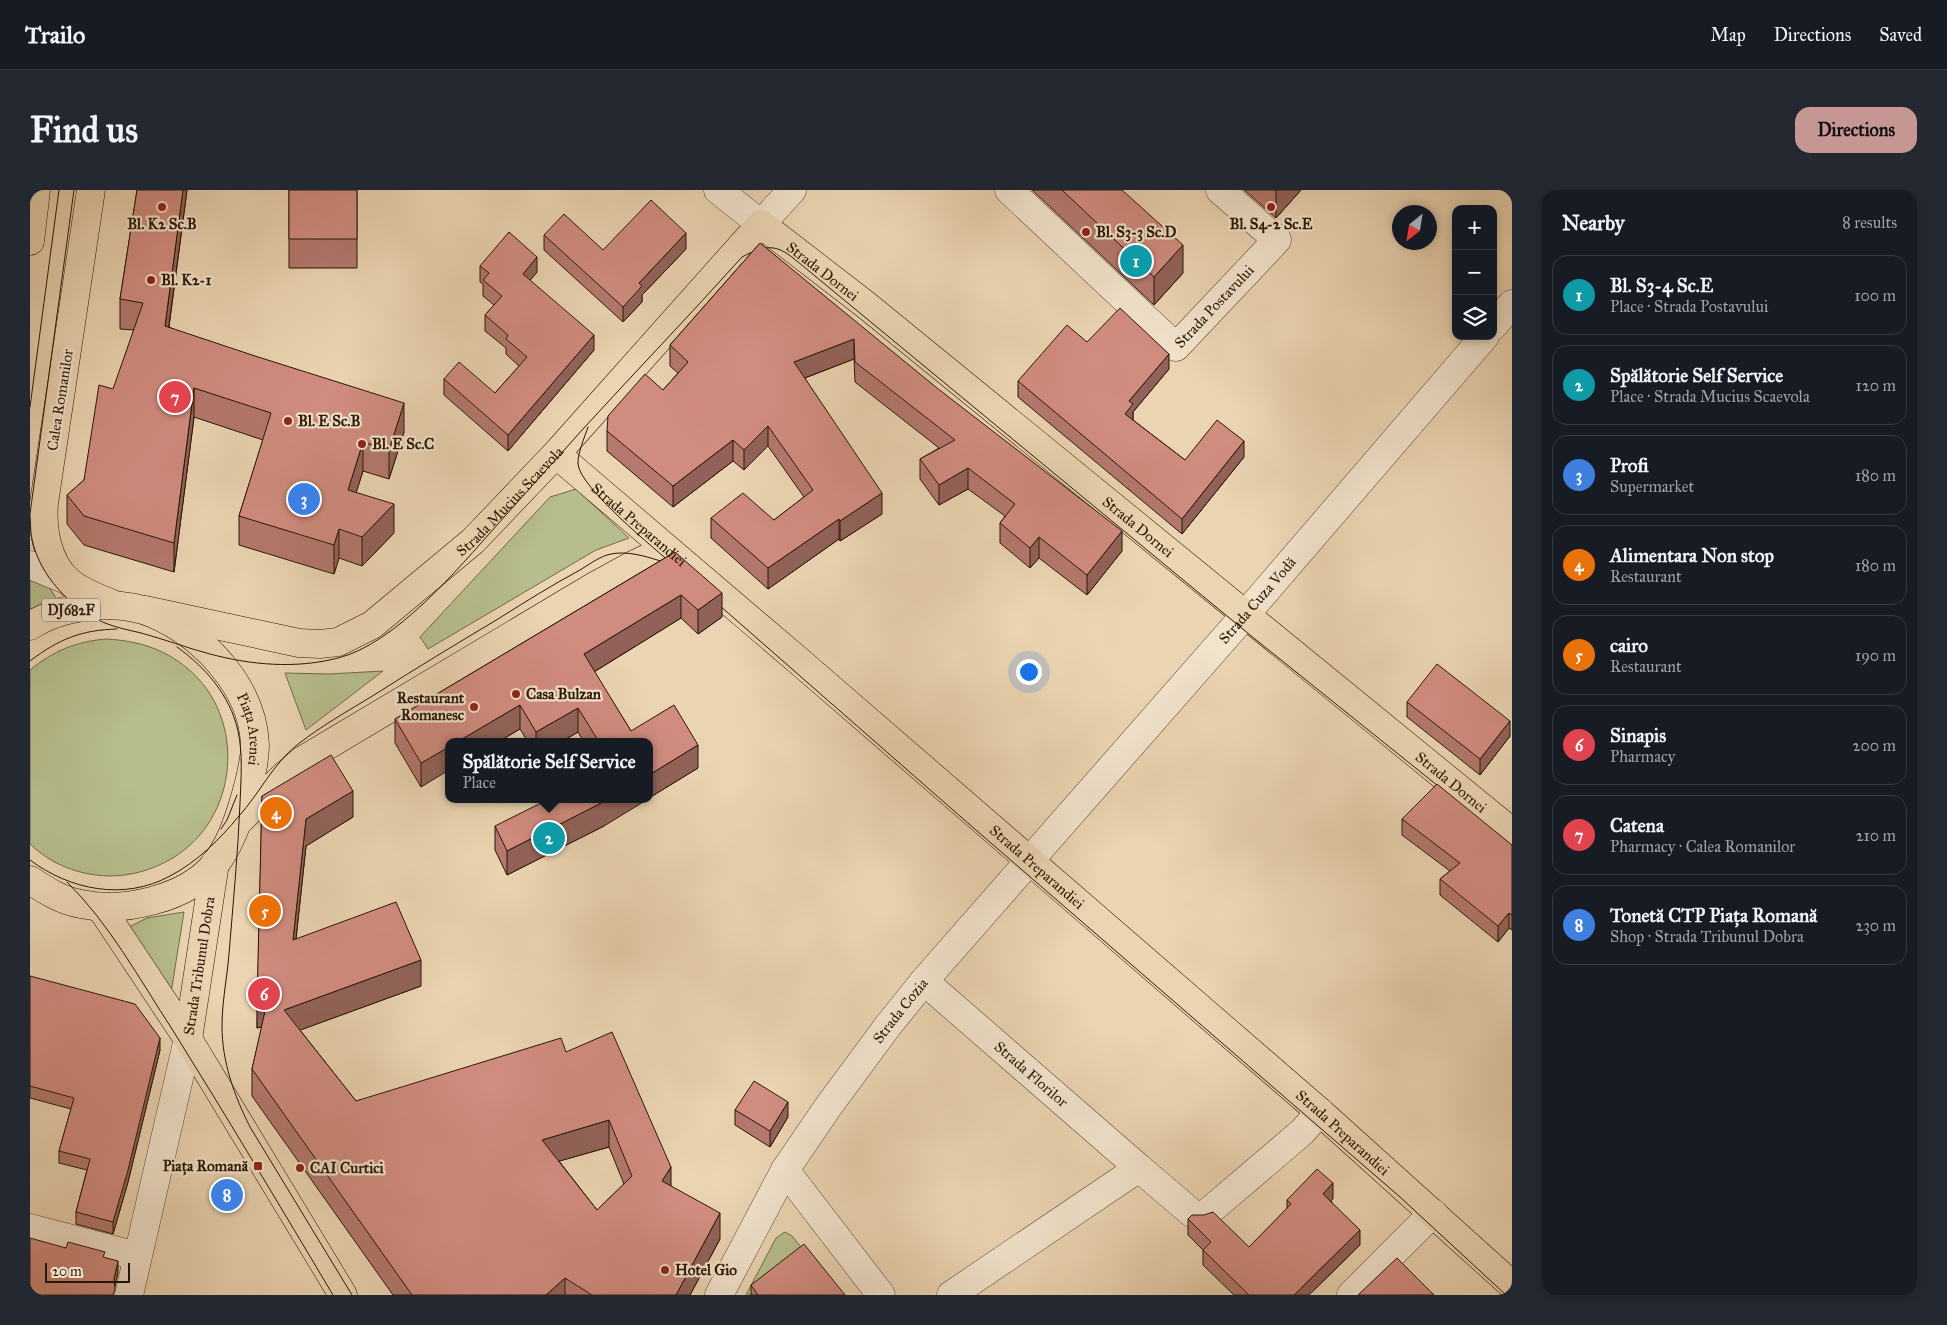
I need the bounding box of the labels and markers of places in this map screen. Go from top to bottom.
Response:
marker: Bl. K2 Sc.B [156,201,168,213]
marker: Bl. S4-2 Sc.E [1265,201,1277,213]
place label: Bl. K2 Sc.B [127,215,197,233]
place label: Bl. S4-2 Sc.E [1230,215,1313,234]
place label: Bl. S3-3 Sc.D [1096,223,1176,242]
marker: Bl. S3-3 Sc.D [1080,226,1092,238]
pin: 1 [1120,242,1152,280]
place label: Bl. K2-1 [161,271,212,289]
marker: Bl. K2-1 [145,274,157,286]
pin: 7 [159,378,191,416]
place label: Bl. E Sc.B [298,412,360,430]
marker: Bl. E Sc.B [282,415,294,427]
place label: Bl. E Sc.C [372,435,434,453]
marker: Bl. E Sc.C [356,438,368,450]
pin: 3 [288,480,320,518]
place label: Casa Bulzan [526,685,602,703]
marker: Casa Bulzan [510,688,522,700]
place label: Restaurant Romanesc [397,689,465,724]
marker: Restaurant Romanesc [468,701,480,713]
pin: 4 [260,794,292,832]
pin: 2 [533,819,565,857]
pin: 5 [249,892,281,930]
pin: 6 [248,975,280,1013]
place label: Piața Romană [163,1157,249,1176]
place label: CAI Curtici [310,1159,385,1177]
marker: Piața Romană [252,1160,264,1172]
marker: CAI Curtici [294,1162,306,1174]
pin: 8 [211,1176,243,1214]
place label: Hotel Gio [675,1261,737,1279]
marker: Hotel Gio [659,1264,671,1276]

